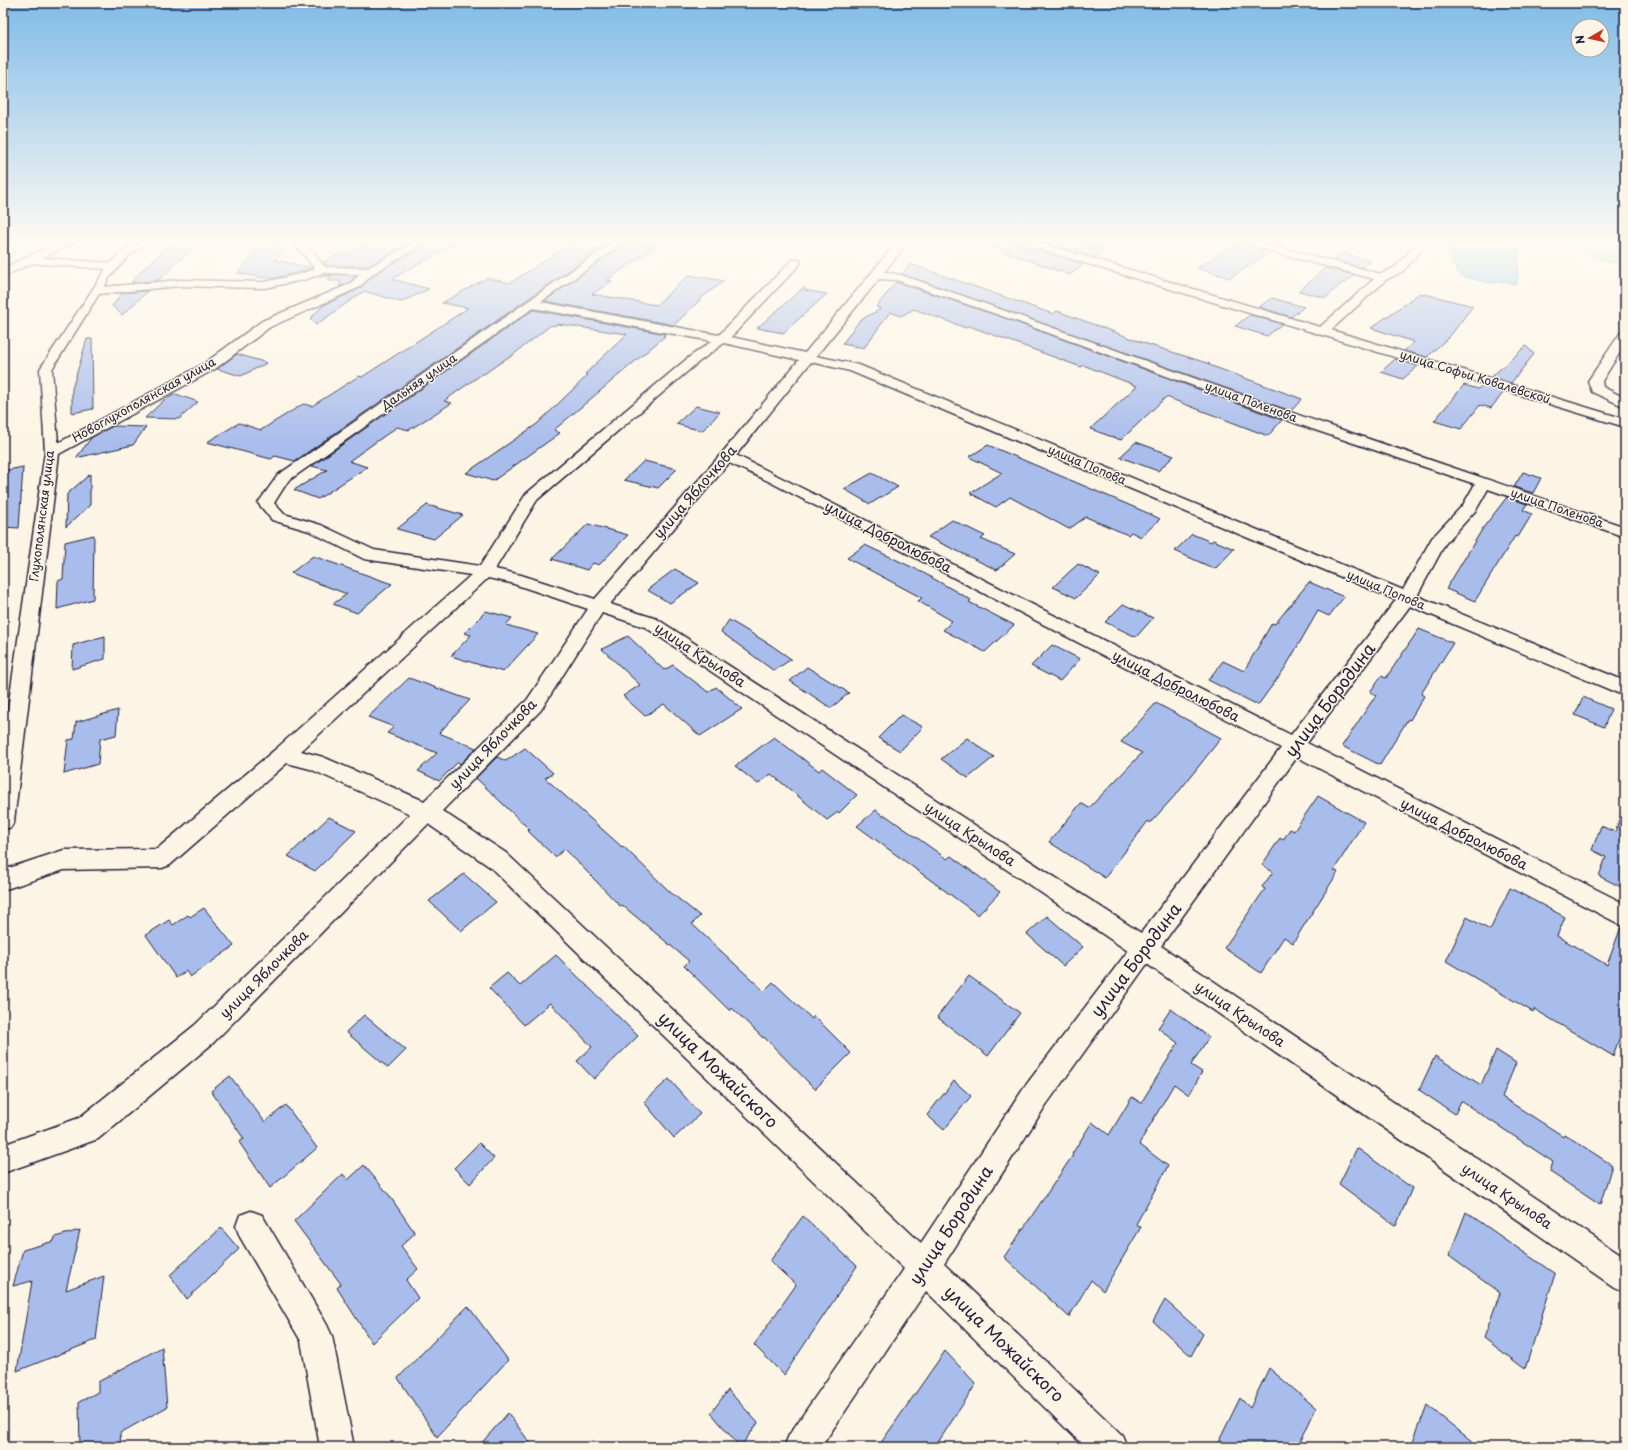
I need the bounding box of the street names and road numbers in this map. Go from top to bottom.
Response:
street label: улица Софьи Ковалевской [1398,345,1553,408]
street label: Дальняя улица [376,348,460,415]
street label: Новоглухополянская улица [68,352,219,446]
street label: улица Поленова [1203,376,1300,426]
street label: улица Яблочкова [648,440,741,543]
street label: улица Попова [1046,440,1130,489]
street label: Глухополянская улица [24,449,58,583]
street label: улица Поленова [1509,483,1607,532]
street label: улица Добролюбова [821,495,956,578]
street label: улица Попова [1345,565,1429,614]
street label: улица Крылова [650,617,750,692]
street label: улица Бородина [1277,636,1381,762]
street label: улица Добролюбова [1109,644,1244,727]
street label: улица Яблочкова [444,694,541,793]
street label: улица Добролюбова [1397,792,1532,875]
street label: улица Крылова [920,796,1020,871]
street label: улица Бородина [1083,896,1187,1022]
street label: улица Яблочкова [214,924,313,1023]
street label: улица Крылова [1191,975,1290,1052]
street label: улица Можайского [653,1005,785,1134]
street label: улица Крылова [1458,1157,1557,1234]
street label: улица Бородина [902,1160,999,1289]
street label: улица Можайского [939,1279,1071,1408]

